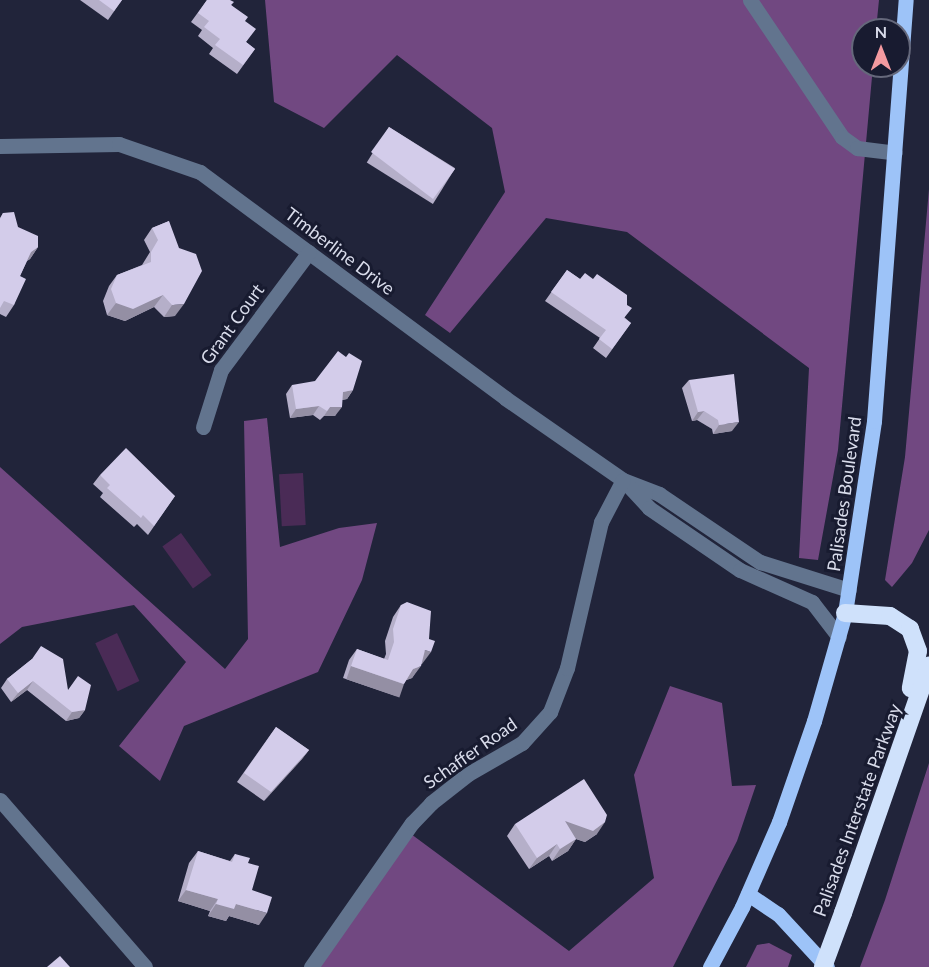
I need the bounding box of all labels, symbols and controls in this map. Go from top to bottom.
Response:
north arrow [851,18,911,78]
text: N [875,22,887,41]
street label: Timberline Drive [281,203,399,299]
street label: Grant Court [196,279,268,369]
street label: Palisades Boulevard [822,415,866,573]
street label: Palisades Interstate Parkway [808,701,906,919]
street label: Schaffer Road [419,713,521,793]

